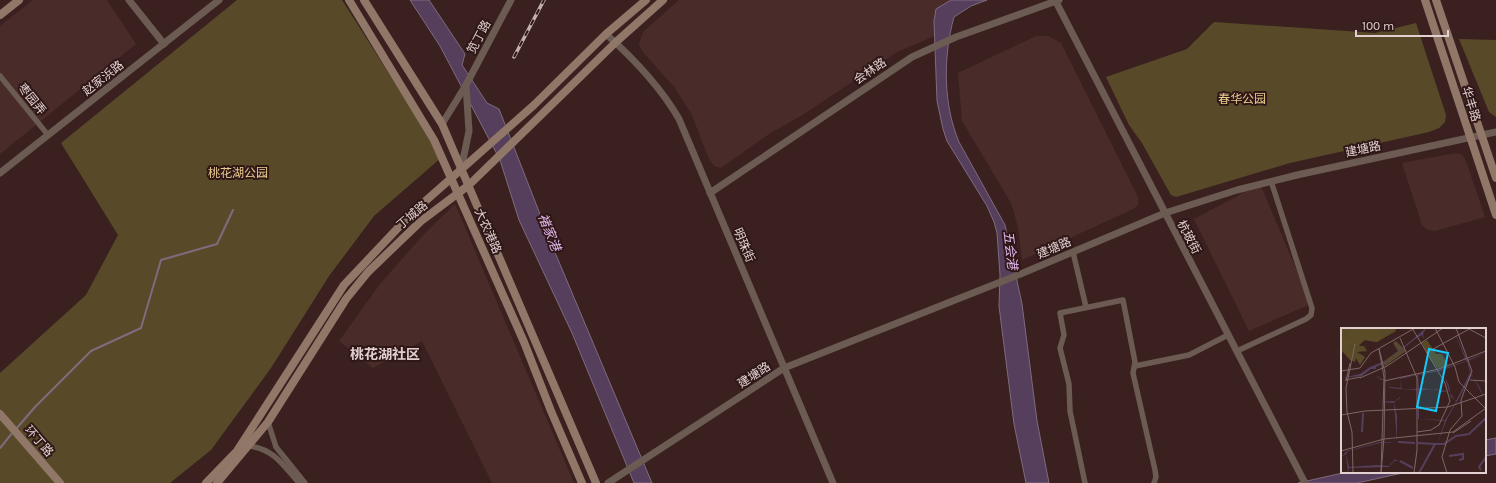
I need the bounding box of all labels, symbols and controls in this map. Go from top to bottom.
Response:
scale bar [1356,12,1448,38]
street label: 笕丁路 [464,18,494,56]
text: 100 m [1362,19,1394,33]
street label: 会林路 [851,55,889,87]
street label: 赵家浜路 [80,58,126,98]
street label: 枣园弄 [15,81,49,117]
street label: 华丰路 [1459,85,1483,123]
park label: 春华公园 [1218,92,1266,106]
street label: 建塘路 [1344,138,1382,160]
park label: 桃花湖公园 [208,166,268,180]
street label: 丁城路 [394,198,430,232]
street label: 大农港路 [472,206,504,256]
water label: 褚家港 [535,211,565,255]
street label: 杭玻街 [1174,218,1204,256]
street label: 明珠街 [731,226,757,264]
water label: 五会港 [1001,230,1021,272]
street label: 建塘路 [1035,235,1073,261]
inset map [1341,328,1486,473]
district label: 桃花湖社区 [350,346,420,363]
street label: 建塘路 [735,359,773,391]
street label: 环丁路 [22,423,56,459]

